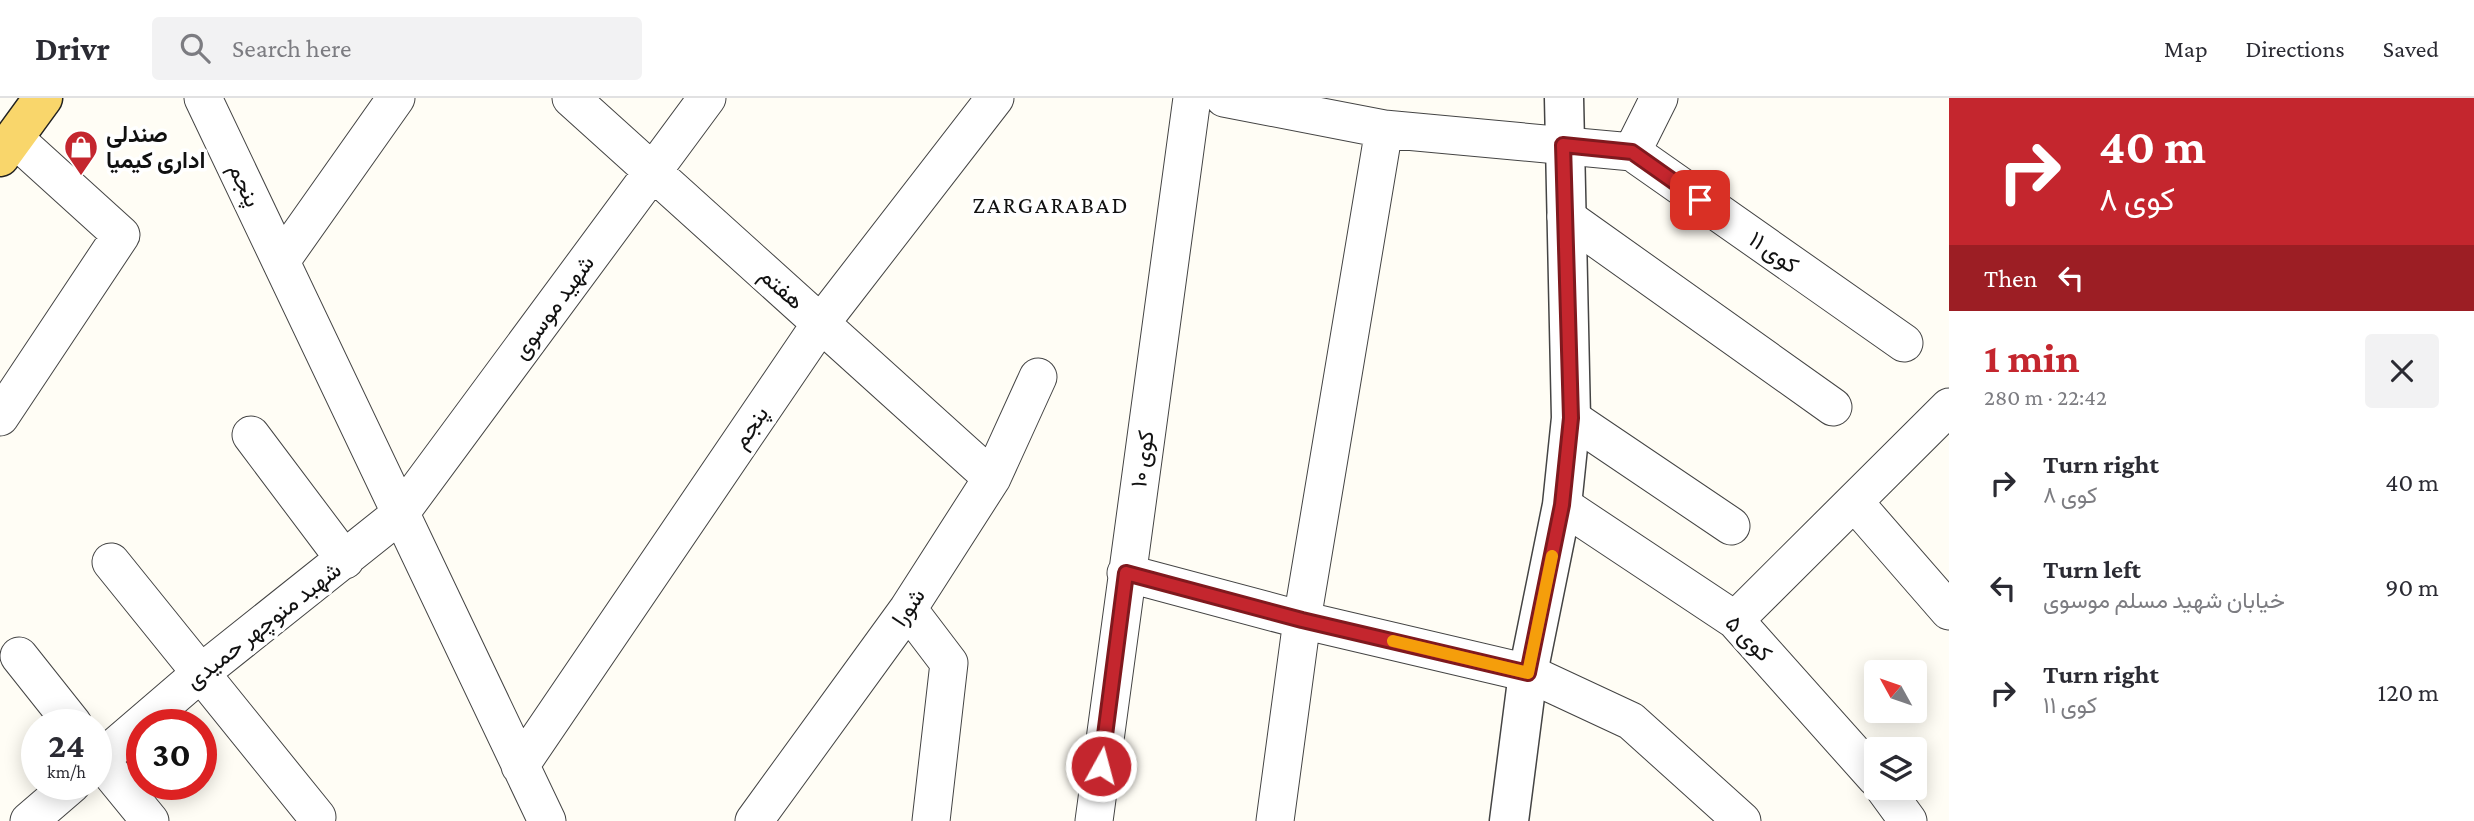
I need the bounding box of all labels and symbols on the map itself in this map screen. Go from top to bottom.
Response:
place label: صندلی اداری کیمیا [106,121,205,175]
shop icon: صندلی اداری کیمیا [62,128,100,177]
street label: پنجم [221,159,266,212]
pin [1670,170,1730,230]
district label: ZARGARABAD [973,191,1129,218]
street label: کوی ۱۱ [1743,226,1804,280]
street label: شهید موسوی [507,250,601,365]
street label: هفتم [753,262,809,316]
street label: پنجم [727,401,776,455]
street label: کوی ۱۰ [1125,429,1161,489]
street label: شهبد منوچهر حمیدی [180,556,348,696]
street label: شورا [886,583,932,632]
street label: کوی ۵ [1719,610,1777,668]
north arrow [1864,660,1927,723]
speed limit sign: 30 [126,709,217,800]
position arrow [1064,729,1138,803]

